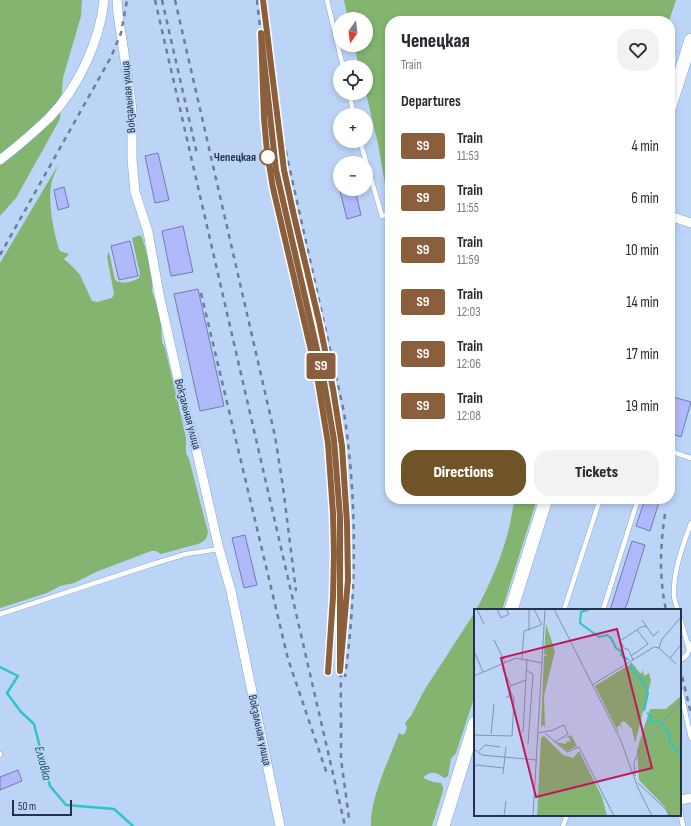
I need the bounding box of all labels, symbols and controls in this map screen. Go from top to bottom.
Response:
north arrow [333,12,373,52]
map controls [333,12,373,196]
button: heart [617,29,659,71]
text: Чепецкая [401,30,470,53]
text: Train [401,57,422,73]
street label: Вокзальная улица [118,60,139,134]
button: locate [333,60,373,100]
text: Departures [401,92,461,111]
button: + [333,108,373,148]
text: Train [457,129,483,148]
text: S9 [417,137,429,154]
text: 4 min [632,137,659,156]
marker: Чепецкая [259,148,277,166]
text: 11:53 [457,148,479,164]
place label: Чепецкая [214,150,256,165]
button: − [333,156,373,196]
text: Train [457,181,483,200]
text: S9 [417,189,429,206]
text: 6 min [631,189,659,208]
text: 11:55 [457,200,479,216]
text: Train [457,233,483,252]
text: S9 [417,241,429,258]
text: 10 min [626,241,659,260]
text: 11:59 [457,252,480,268]
text: Train [457,285,483,304]
text: S9 [417,293,429,310]
text: 14 min [626,293,659,312]
text: 12:03 [457,304,481,320]
text: Train [457,337,483,356]
text: S9 [417,345,429,362]
text: 17 min [627,345,659,364]
line badge: S9 [303,353,339,379]
text: 12:06 [457,356,481,372]
text: S9 [315,357,327,374]
street label: Вокзальная улица [171,377,204,451]
text: Train [457,389,483,408]
text: S9 [417,397,429,414]
text: 19 min [626,397,659,416]
text: 12:08 [457,408,481,424]
button: Directions [401,450,526,496]
button: Tickets [534,450,659,496]
inset map [474,609,681,816]
street label: Вокзальная улица [245,693,274,767]
water label: Елховка [31,744,55,783]
scale bar [12,798,72,817]
text: 50 m [18,800,36,813]

